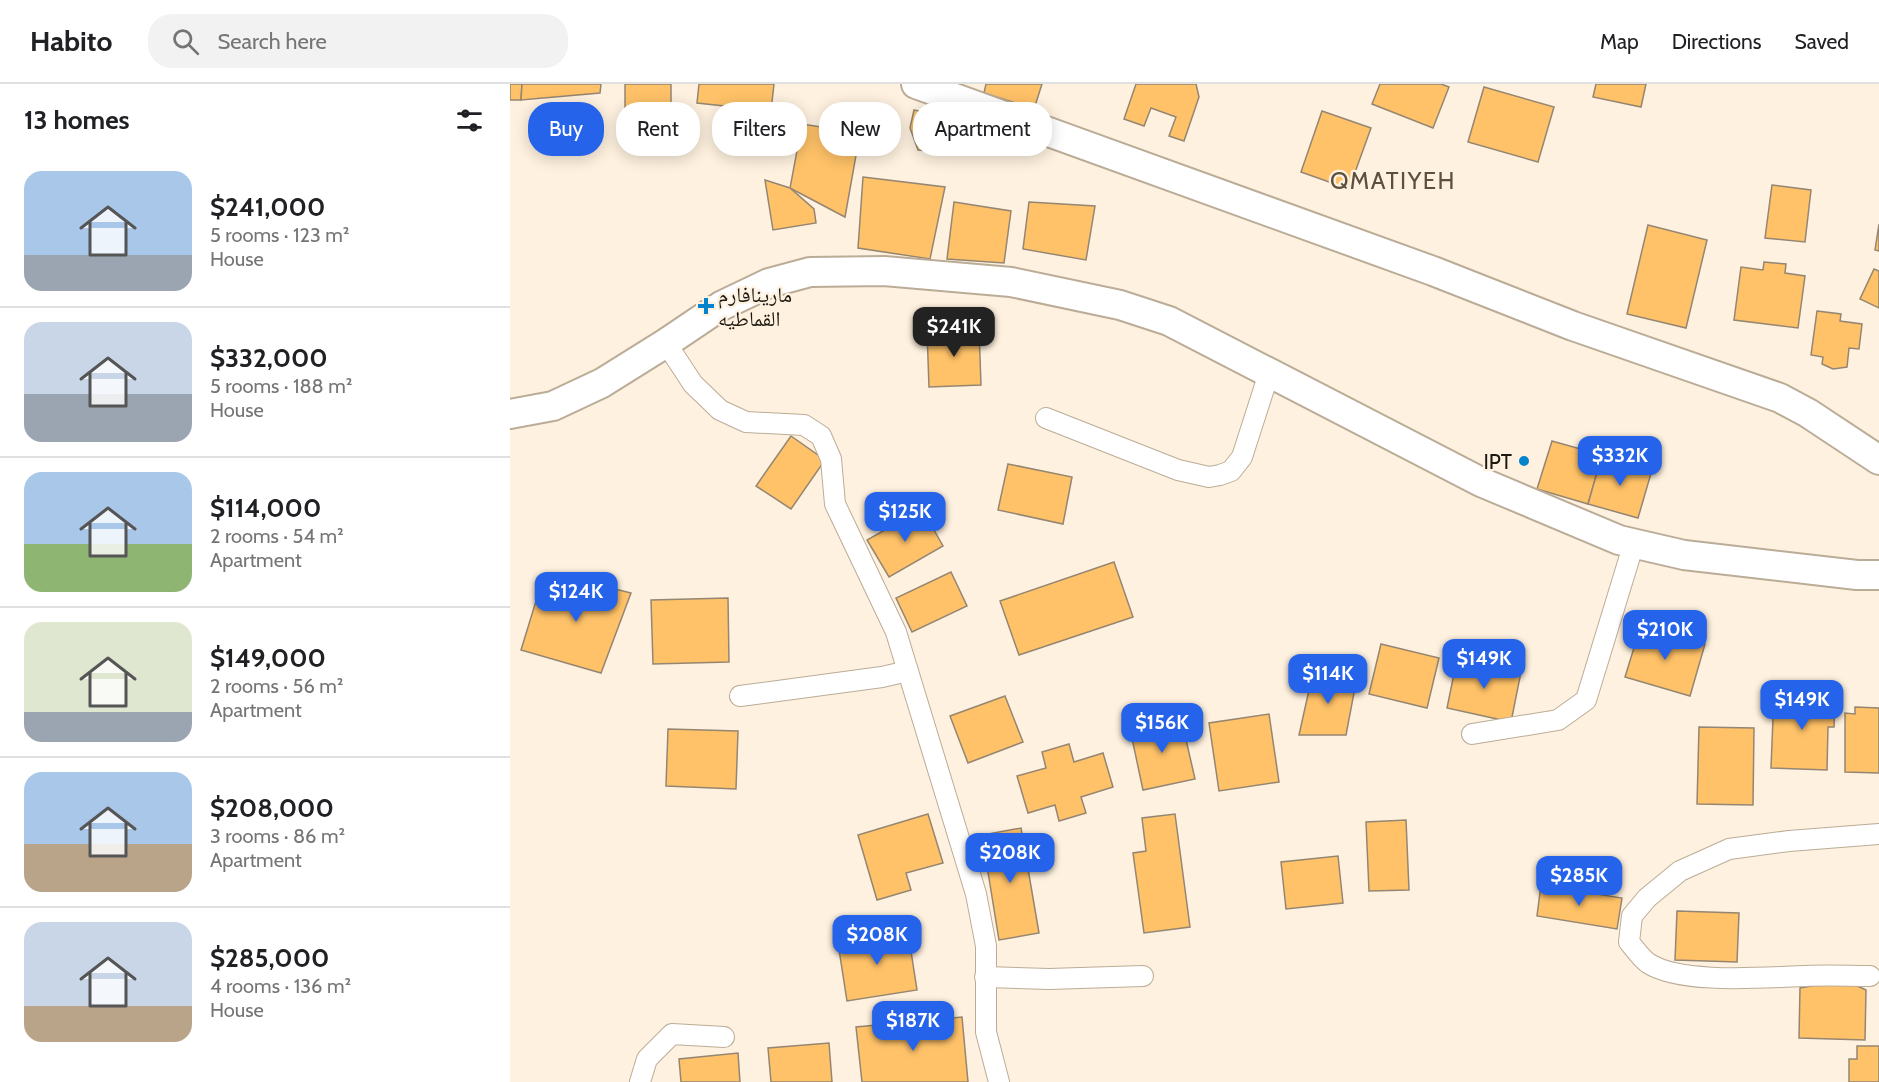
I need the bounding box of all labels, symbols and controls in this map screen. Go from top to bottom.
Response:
search box [148,14,568,68]
text: Habito [30,24,112,58]
icon: search [169,25,202,58]
text: Search here [217,28,327,55]
text: Map [1600,29,1639,54]
text: Directions [1672,29,1761,54]
text: Saved [1794,29,1849,54]
chip: Buy [528,102,604,156]
chip: Rent [616,102,700,156]
chip: Filters [712,102,807,156]
chip: New [819,102,901,156]
chip: Apartment [913,102,1052,156]
text: 13 homes [24,104,130,136]
icon: filters [453,104,486,137]
district label: QMATIYEH [1330,166,1456,195]
text: $241,000 [210,191,325,223]
icon: home [72,195,144,267]
text: 5 rooms · 123 m² [210,223,349,247]
text: House [210,247,264,271]
place label: مارينافارم القماطيه [718,282,792,331]
marker: مارينافارم القماطيه [699,299,713,313]
pin: $241K [912,307,996,358]
text: $241K [927,314,981,338]
text: $332,000 [210,342,328,374]
icon: home [72,346,144,418]
text: 5 rooms · 188 m² [210,374,352,398]
text: House [210,398,264,422]
pin: $332K [1578,436,1662,487]
text: $332K [1592,443,1648,467]
place label: IPT [1483,449,1512,474]
marker: IPT [1517,454,1531,468]
text: $114,000 [210,492,321,524]
pin: $125K [863,492,947,543]
icon: home [72,496,144,568]
text: $125K [879,499,931,523]
text: 2 rooms · 54 m² [210,524,344,548]
text: Apartment [210,548,302,572]
pin: $124K [534,572,618,623]
text: $124K [549,579,603,603]
pin: $210K [1623,610,1707,661]
text: $210K [1637,617,1693,641]
pin: $149K [1442,639,1526,690]
text: $149,000 [210,642,326,674]
icon: home [72,646,144,718]
text: $149K [1456,646,1512,670]
pin: $114K [1286,654,1370,705]
text: $114K [1302,661,1354,685]
text: 2 rooms · 56 m² [210,674,343,698]
pin: $149K [1760,680,1844,731]
text: $149K [1774,687,1830,711]
text: Apartment [210,698,302,722]
pin: $156K [1120,703,1204,754]
text: $156K [1135,710,1189,734]
text: $208,000 [210,792,334,824]
icon: home [72,796,144,868]
text: 3 rooms · 86 m² [210,824,345,848]
pin: $208K [968,833,1052,884]
text: $208K [980,840,1040,864]
text: Apartment [210,848,302,872]
pin: $285K [1537,856,1621,907]
text: $285K [1550,863,1608,887]
pin: $208K [835,915,919,966]
text: $208K [847,922,907,946]
text: $285,000 [210,942,329,974]
icon: home [72,946,144,1018]
text: 4 rooms · 136 m² [210,974,351,998]
text: House [210,998,264,1022]
pin: $187K [871,1001,955,1052]
text: $187K [886,1008,940,1032]

